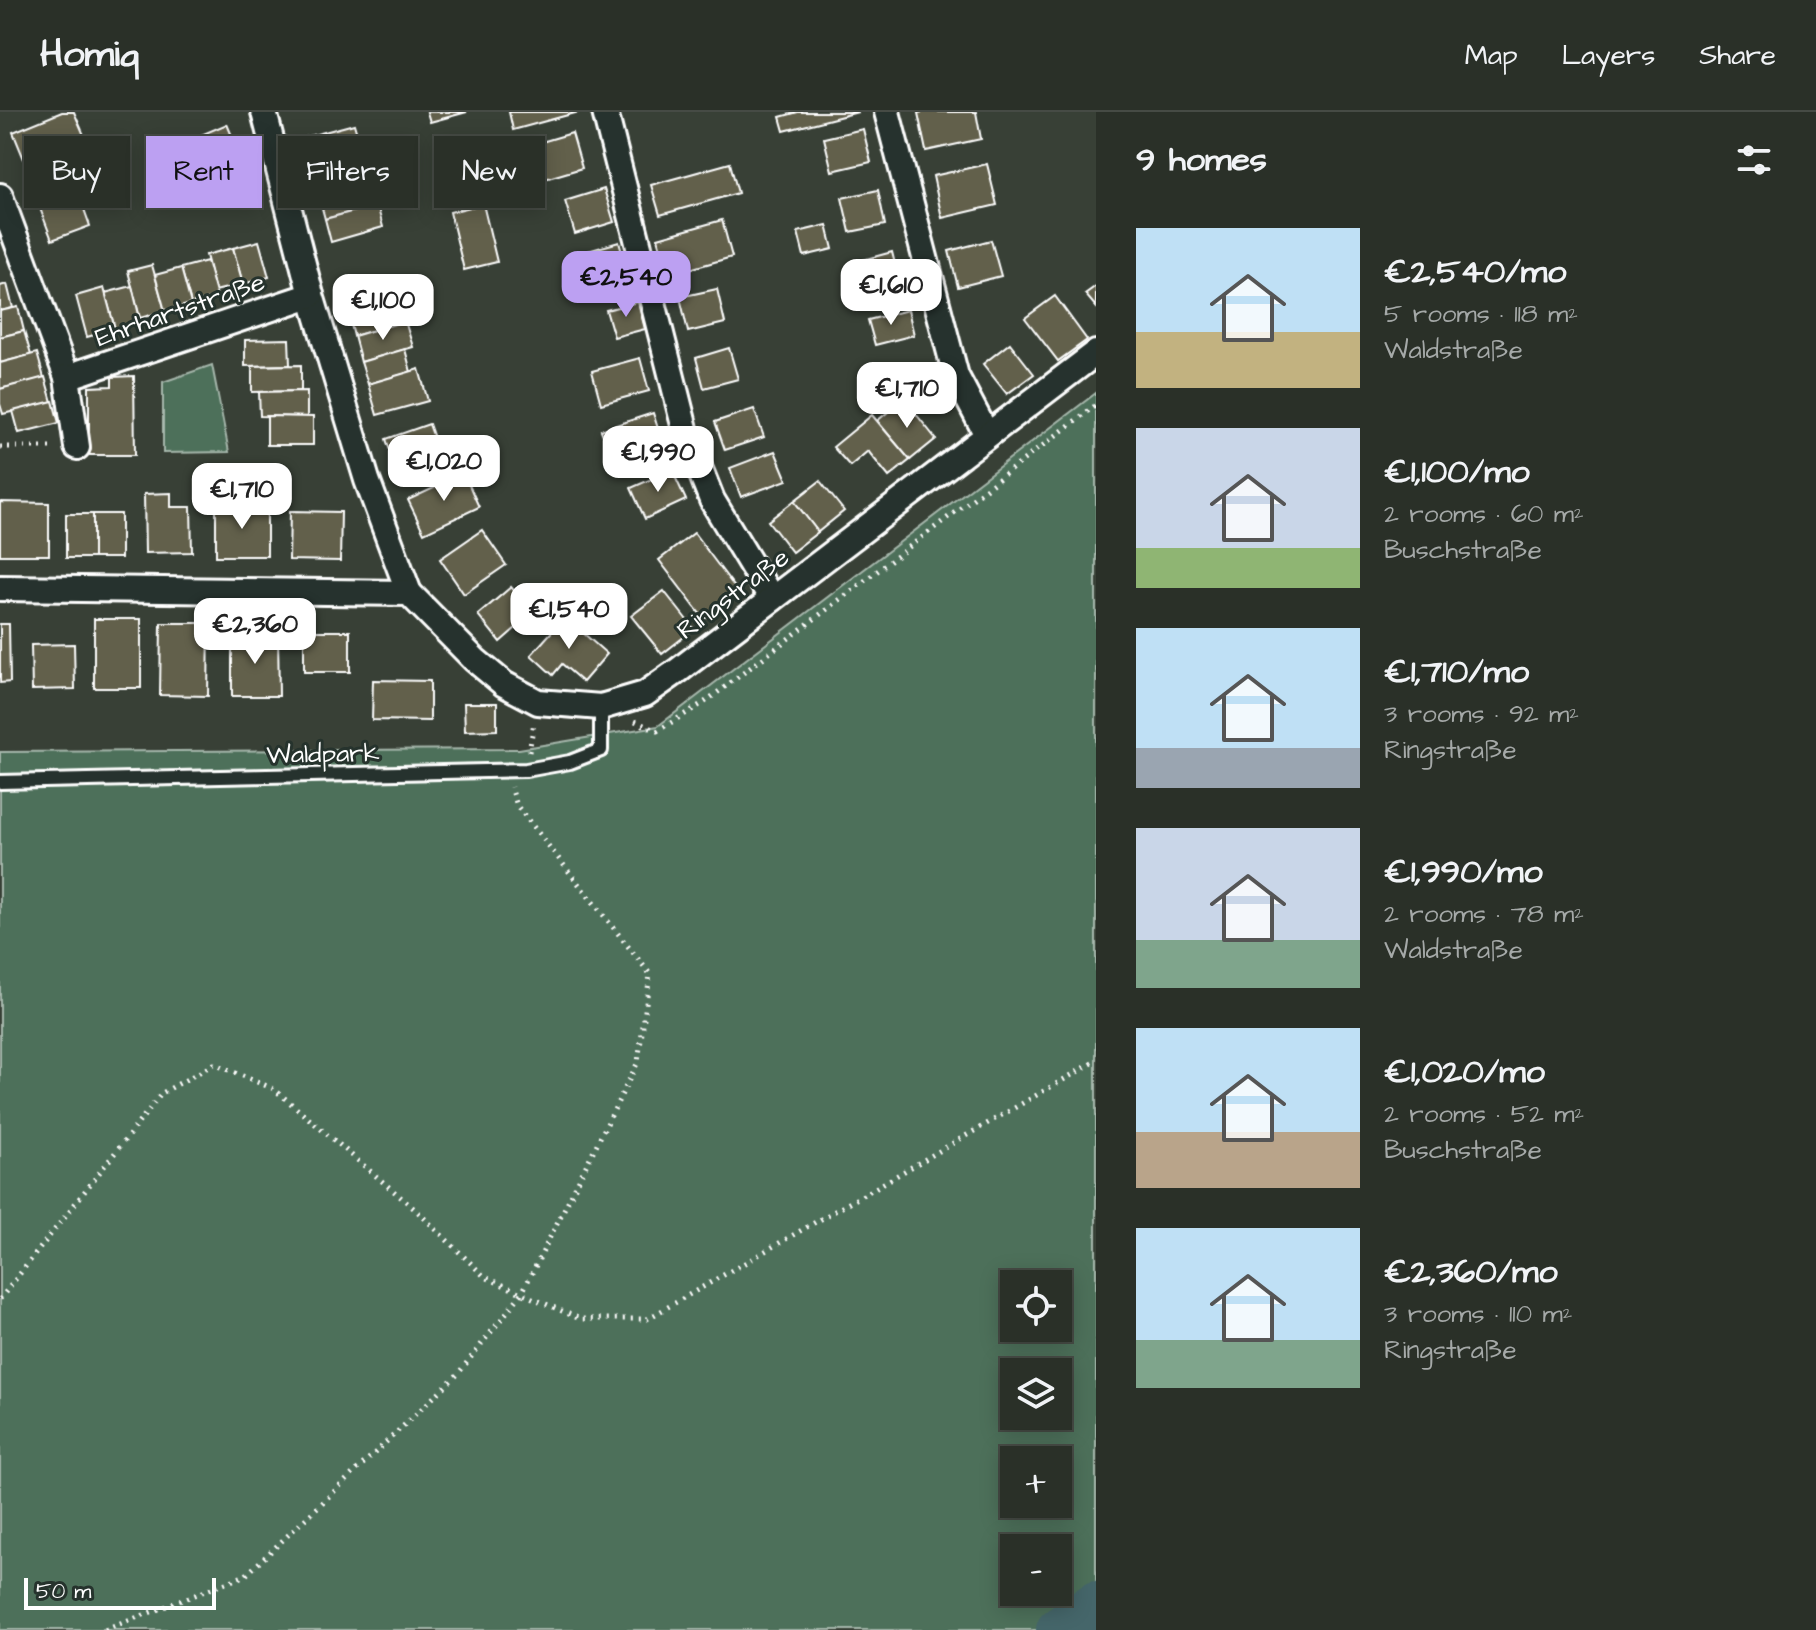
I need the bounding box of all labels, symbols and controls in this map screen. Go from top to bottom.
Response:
text: Homiq [40,29,139,81]
text: Map [1465,36,1518,75]
text: Layers [1562,36,1655,75]
text: Share [1699,36,1776,75]
chip: Buy [24,136,130,208]
chip: Rent [146,136,262,208]
chip: Filters [278,136,418,208]
chip: New [434,136,545,208]
text: 9 homes [1136,136,1267,184]
icon: filters [1732,138,1776,182]
text: €2,540/mo [1384,248,1566,296]
pin: €2,540 [561,251,691,319]
text: €2,540 [580,259,672,295]
pin: €1,610 [826,259,956,327]
icon: home [1200,260,1296,356]
street label: Ehrhartstraße [90,264,270,356]
text: €1,610 [859,267,923,303]
pin: €1,100 [318,274,448,342]
text: €1,100 [351,282,415,318]
text: 5 rooms · 118 m² [1384,296,1578,332]
text: Waldstraße [1384,332,1523,368]
pin: €1,710 [842,362,972,430]
text: €1,710 [875,370,939,406]
pin: €1,990 [593,426,723,494]
text: €1,990 [621,434,695,470]
pin: €1,020 [379,435,509,503]
text: €1,020 [406,443,482,479]
text: €1,100/mo [1384,448,1530,496]
icon: home [1200,460,1296,556]
pin: €1,710 [177,463,307,531]
text: €1,710 [210,471,274,507]
text: 2 rooms · 60 m² [1384,496,1584,532]
text: Buschstraße [1384,532,1542,568]
street label: Ringstraße [669,540,798,650]
pin: €1,540 [504,583,634,651]
text: €1,540 [528,591,610,627]
pin: €2,360 [190,598,320,666]
text: €2,360 [212,606,298,642]
text: €1,710/mo [1384,648,1529,696]
icon: home [1200,660,1296,756]
text: 3 rooms · 92 m² [1384,696,1579,732]
text: Ringstraße [1384,732,1517,768]
street label: Waldpark [266,735,380,773]
text: €1,990/mo [1384,848,1543,896]
icon: home [1200,860,1296,956]
text: 2 rooms · 78 m² [1384,896,1584,932]
text: Waldstraße [1384,932,1523,968]
text: €1,020/mo [1384,1048,1545,1096]
icon: home [1200,1060,1296,1156]
text: 2 rooms · 52 m² [1384,1096,1584,1132]
text: Buschstraße [1384,1132,1542,1168]
text: €2,360/mo [1384,1248,1558,1296]
icon: home [1200,1260,1296,1356]
map controls [1000,1270,1072,1606]
button: locate [1000,1270,1072,1342]
text: 3 rooms · 110 m² [1384,1296,1572,1332]
text: Ringstraße [1384,1332,1517,1368]
button: layers [1000,1358,1072,1430]
button: + [1000,1446,1072,1518]
button: − [1000,1534,1072,1606]
scale bar [24,1574,216,1610]
text: 50 m [36,1576,91,1607]

